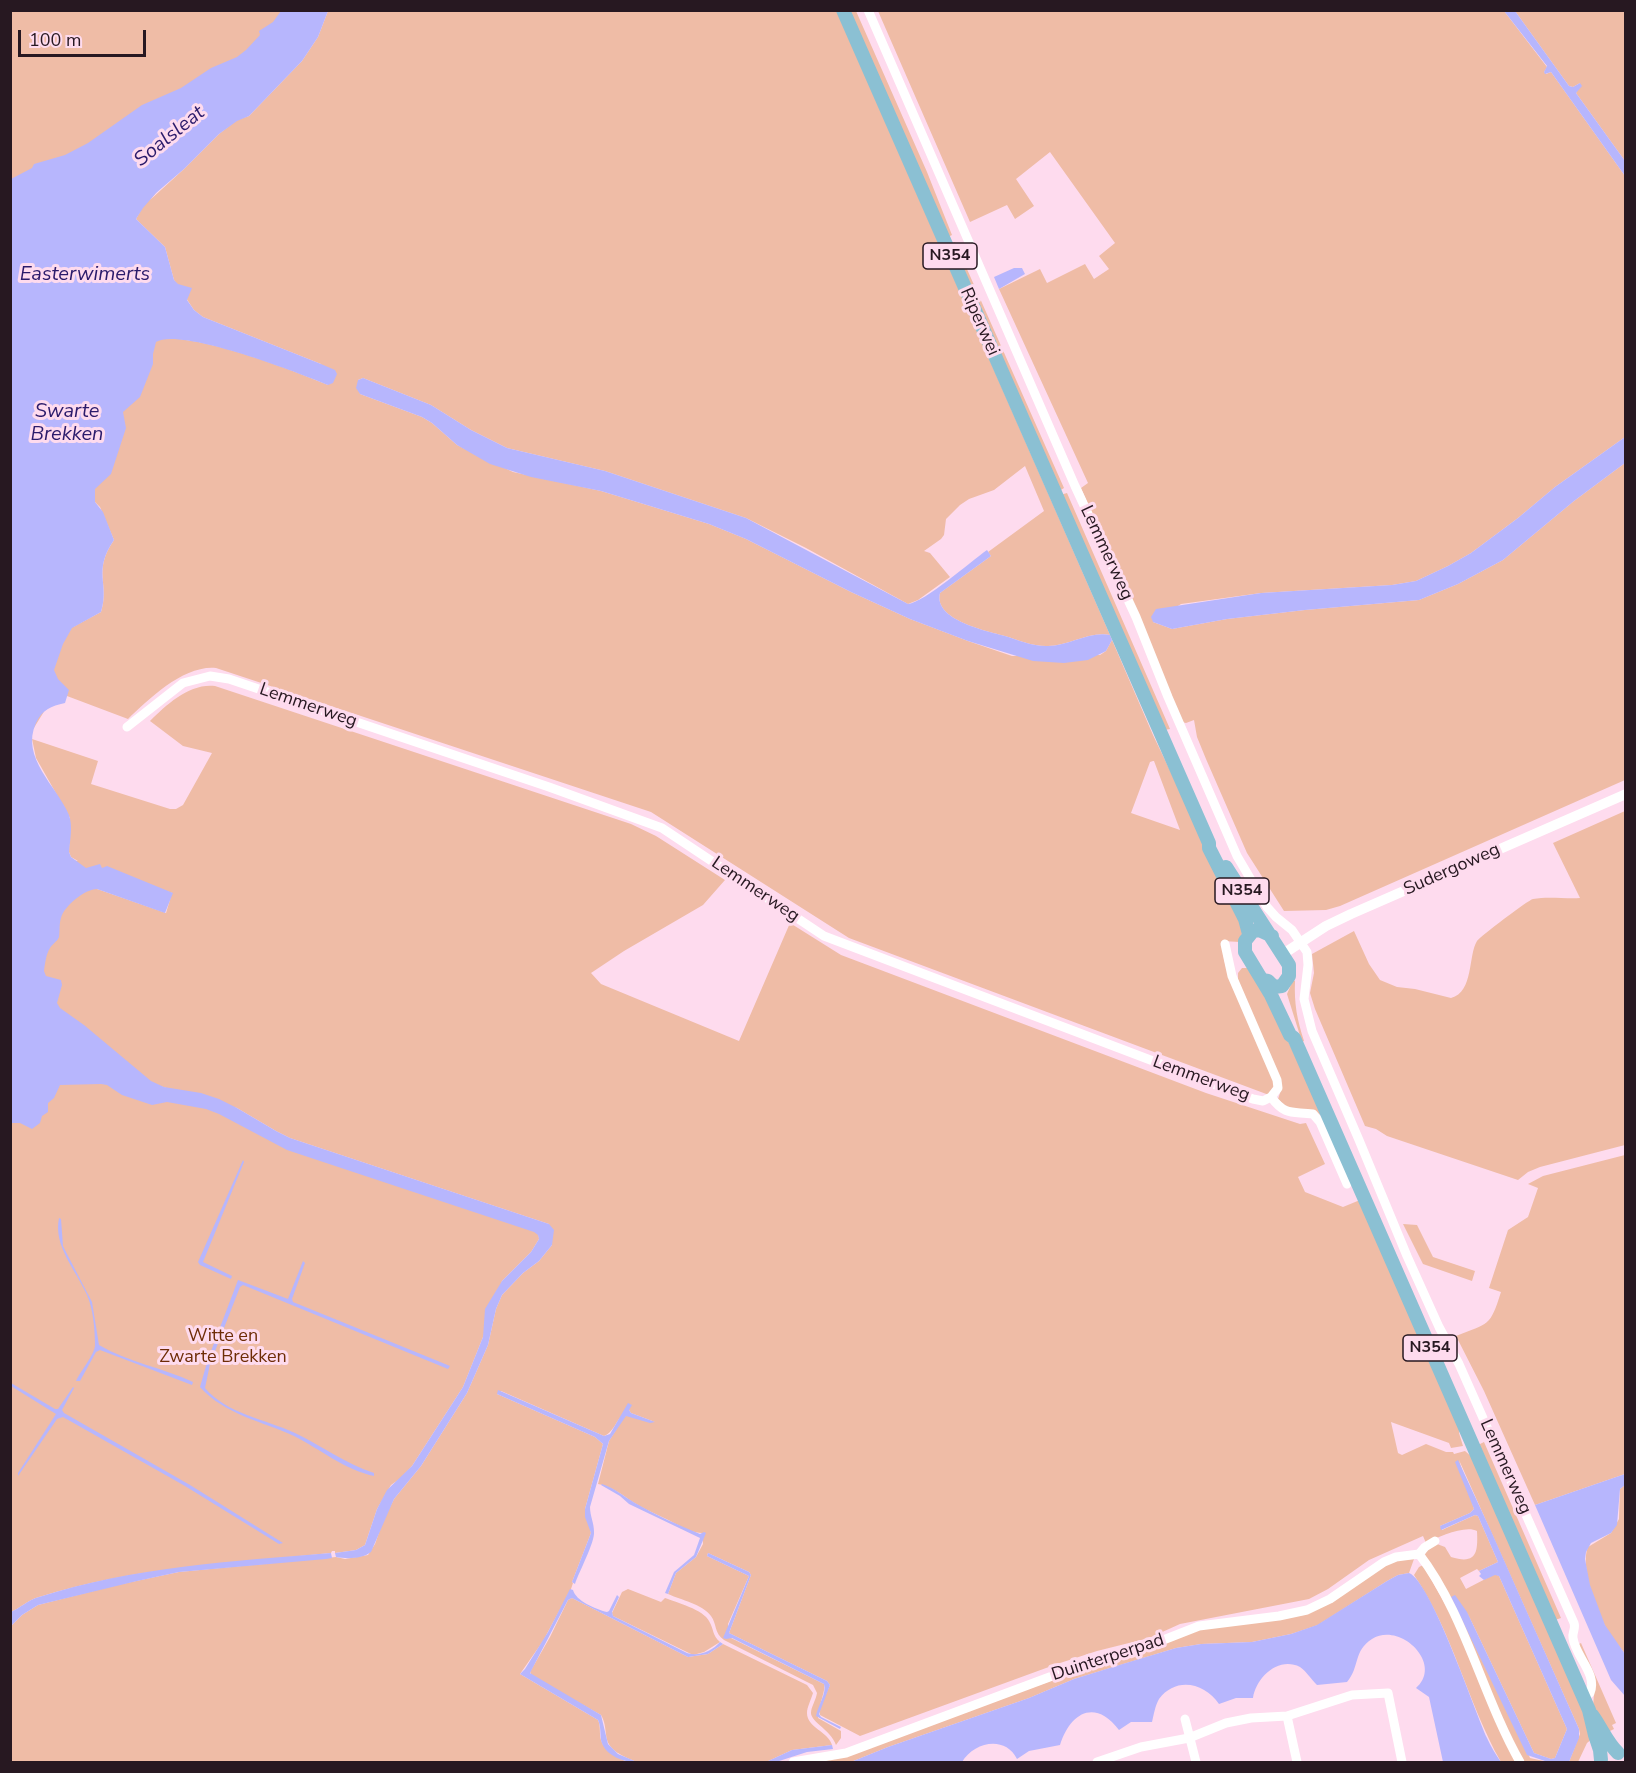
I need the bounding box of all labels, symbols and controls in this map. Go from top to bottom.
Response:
scale bar [21,18,148,56]
text: 100 m [29,28,81,52]
water label: Soalsleat [130,101,210,173]
road number: N354 [923,243,977,269]
water label: Easterwimerts [20,263,150,287]
street label: Riperwei [954,285,1004,359]
water label: Swarte Brekken [31,400,103,447]
street label: Lemmerweg [1075,502,1137,604]
street label: Lemmerweg [256,679,360,733]
street label: Sudergoweg [1401,839,1503,901]
street label: Lemmerweg [707,853,803,927]
road number: N354 [1215,878,1269,904]
street label: Lemmerweg [1149,1051,1253,1107]
park label: Witte en Zwarte Brekken [159,1326,287,1368]
road number: N354 [1403,1335,1457,1361]
street label: Lemmerweg [1474,1416,1536,1518]
street label: Duinterperpad [1049,1630,1167,1686]

